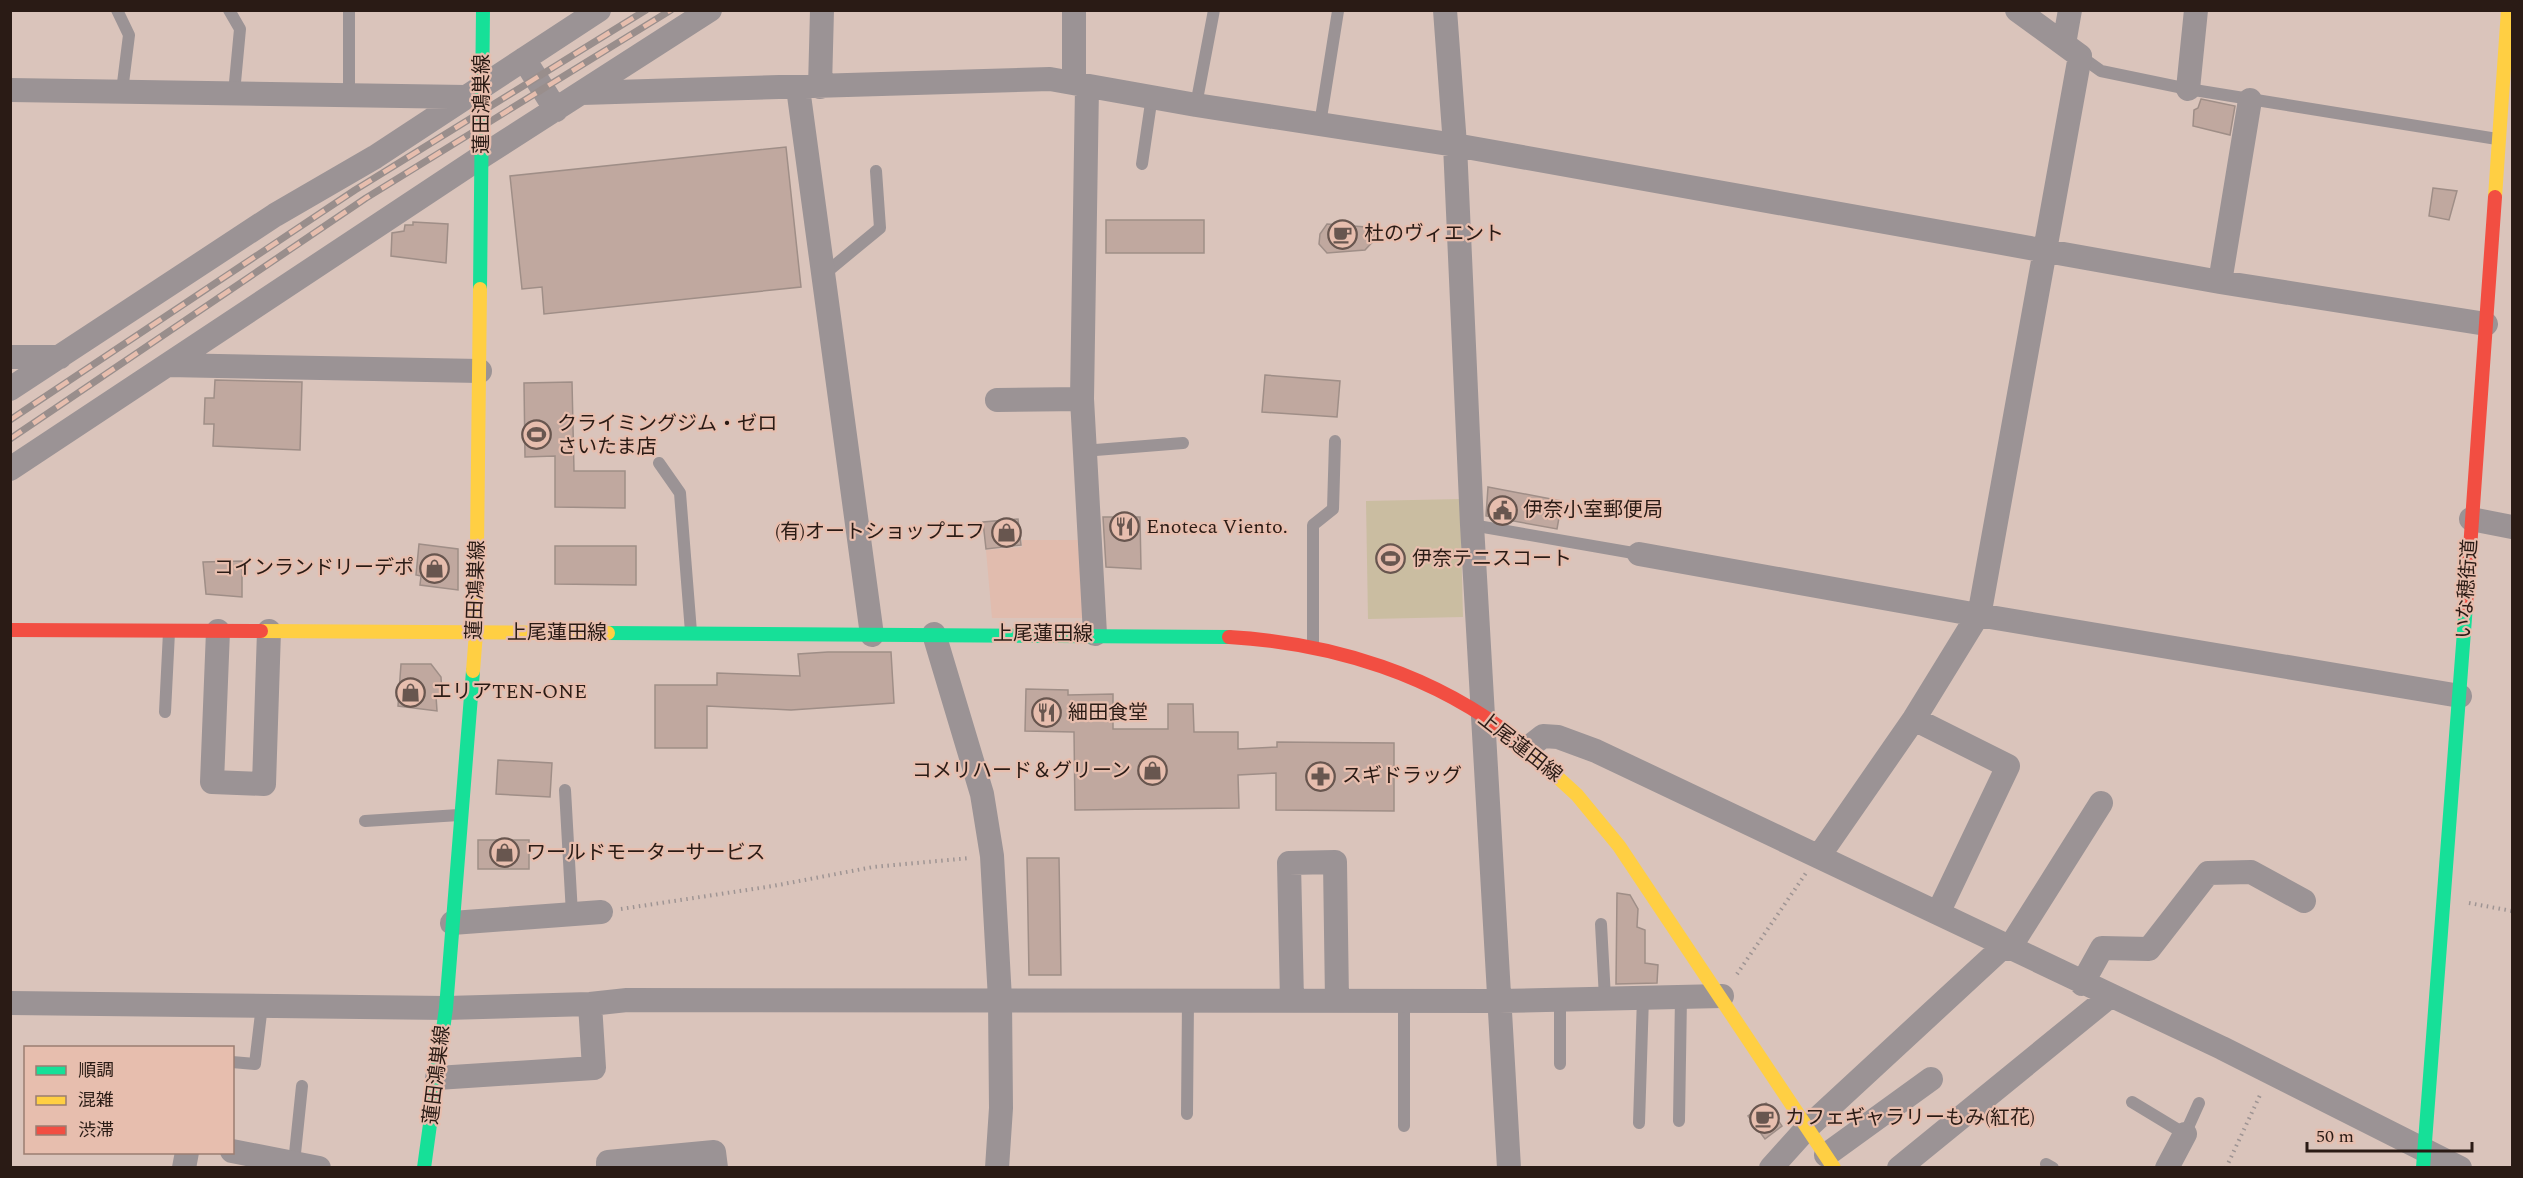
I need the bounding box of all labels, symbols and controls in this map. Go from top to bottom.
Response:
street label: 蓮田鴻巣線 [467,54,497,154]
cafe icon: 杜のヴィエント [1327,218,1359,250]
place label: 杜のヴィエント [1364,219,1504,249]
place label: クライミングジム・ゼロ さいたま店 [557,409,777,462]
sports icon: クライミングジム・ゼロ さいたま店 [520,419,552,451]
public building icon: 伊奈小室郵便局 [1486,494,1518,526]
place label: 伊奈小室郵便局 [1523,495,1663,525]
restaurant icon: Enoteca Viento. [1109,511,1141,543]
place label: Enoteca Viento. [1146,512,1288,542]
shop icon: (有)オートショップエフ [990,516,1022,548]
place label: (有)オートショップエフ [775,517,985,547]
street label: いな穂街道 [2449,538,2485,640]
street label: 蓮田鴻巣線 [459,540,493,640]
sports icon: 伊奈テニスコート [1375,543,1407,575]
place label: 伊奈テニスコート [1412,544,1572,574]
shop icon: コインランドリーデポ [419,552,451,584]
place label: コインランドリーデポ [214,553,414,583]
street label: 上尾蓮田線 [507,618,607,648]
street label: 上尾蓮田線 [993,619,1093,649]
shop icon: エリアTEN-ONE [395,676,427,708]
place label: エリアTEN-ONE [432,677,587,707]
restaurant icon: 細田食堂 [1031,697,1063,729]
place label: 細田食堂 [1068,698,1148,728]
street label: 上尾蓮田線 [1471,704,1569,790]
shop icon: コメリハード＆グリーン [1136,755,1168,787]
place label: コメリハード＆グリーン [912,756,1131,786]
pharmacy icon: スギドラッグ [1305,760,1337,792]
place label: スギドラッグ [1342,761,1462,791]
shop icon: ワールドモーターサービス [489,837,521,869]
place label: ワールドモーターサービス [526,838,766,868]
street label: 蓮田鴻巣線 [416,1024,458,1126]
legend [24,1046,234,1154]
text: 順調 [78,1057,114,1084]
text: 混雑 [78,1087,114,1114]
cafe icon: カフェギャラリーもみ(紅花) [1748,1102,1780,1134]
place label: カフェギャラリーもみ(紅花) [1785,1103,2035,1133]
scale bar [2307,1115,2472,1153]
text: 渋滞 [78,1117,114,1144]
text: 50 m [2316,1123,2354,1150]

